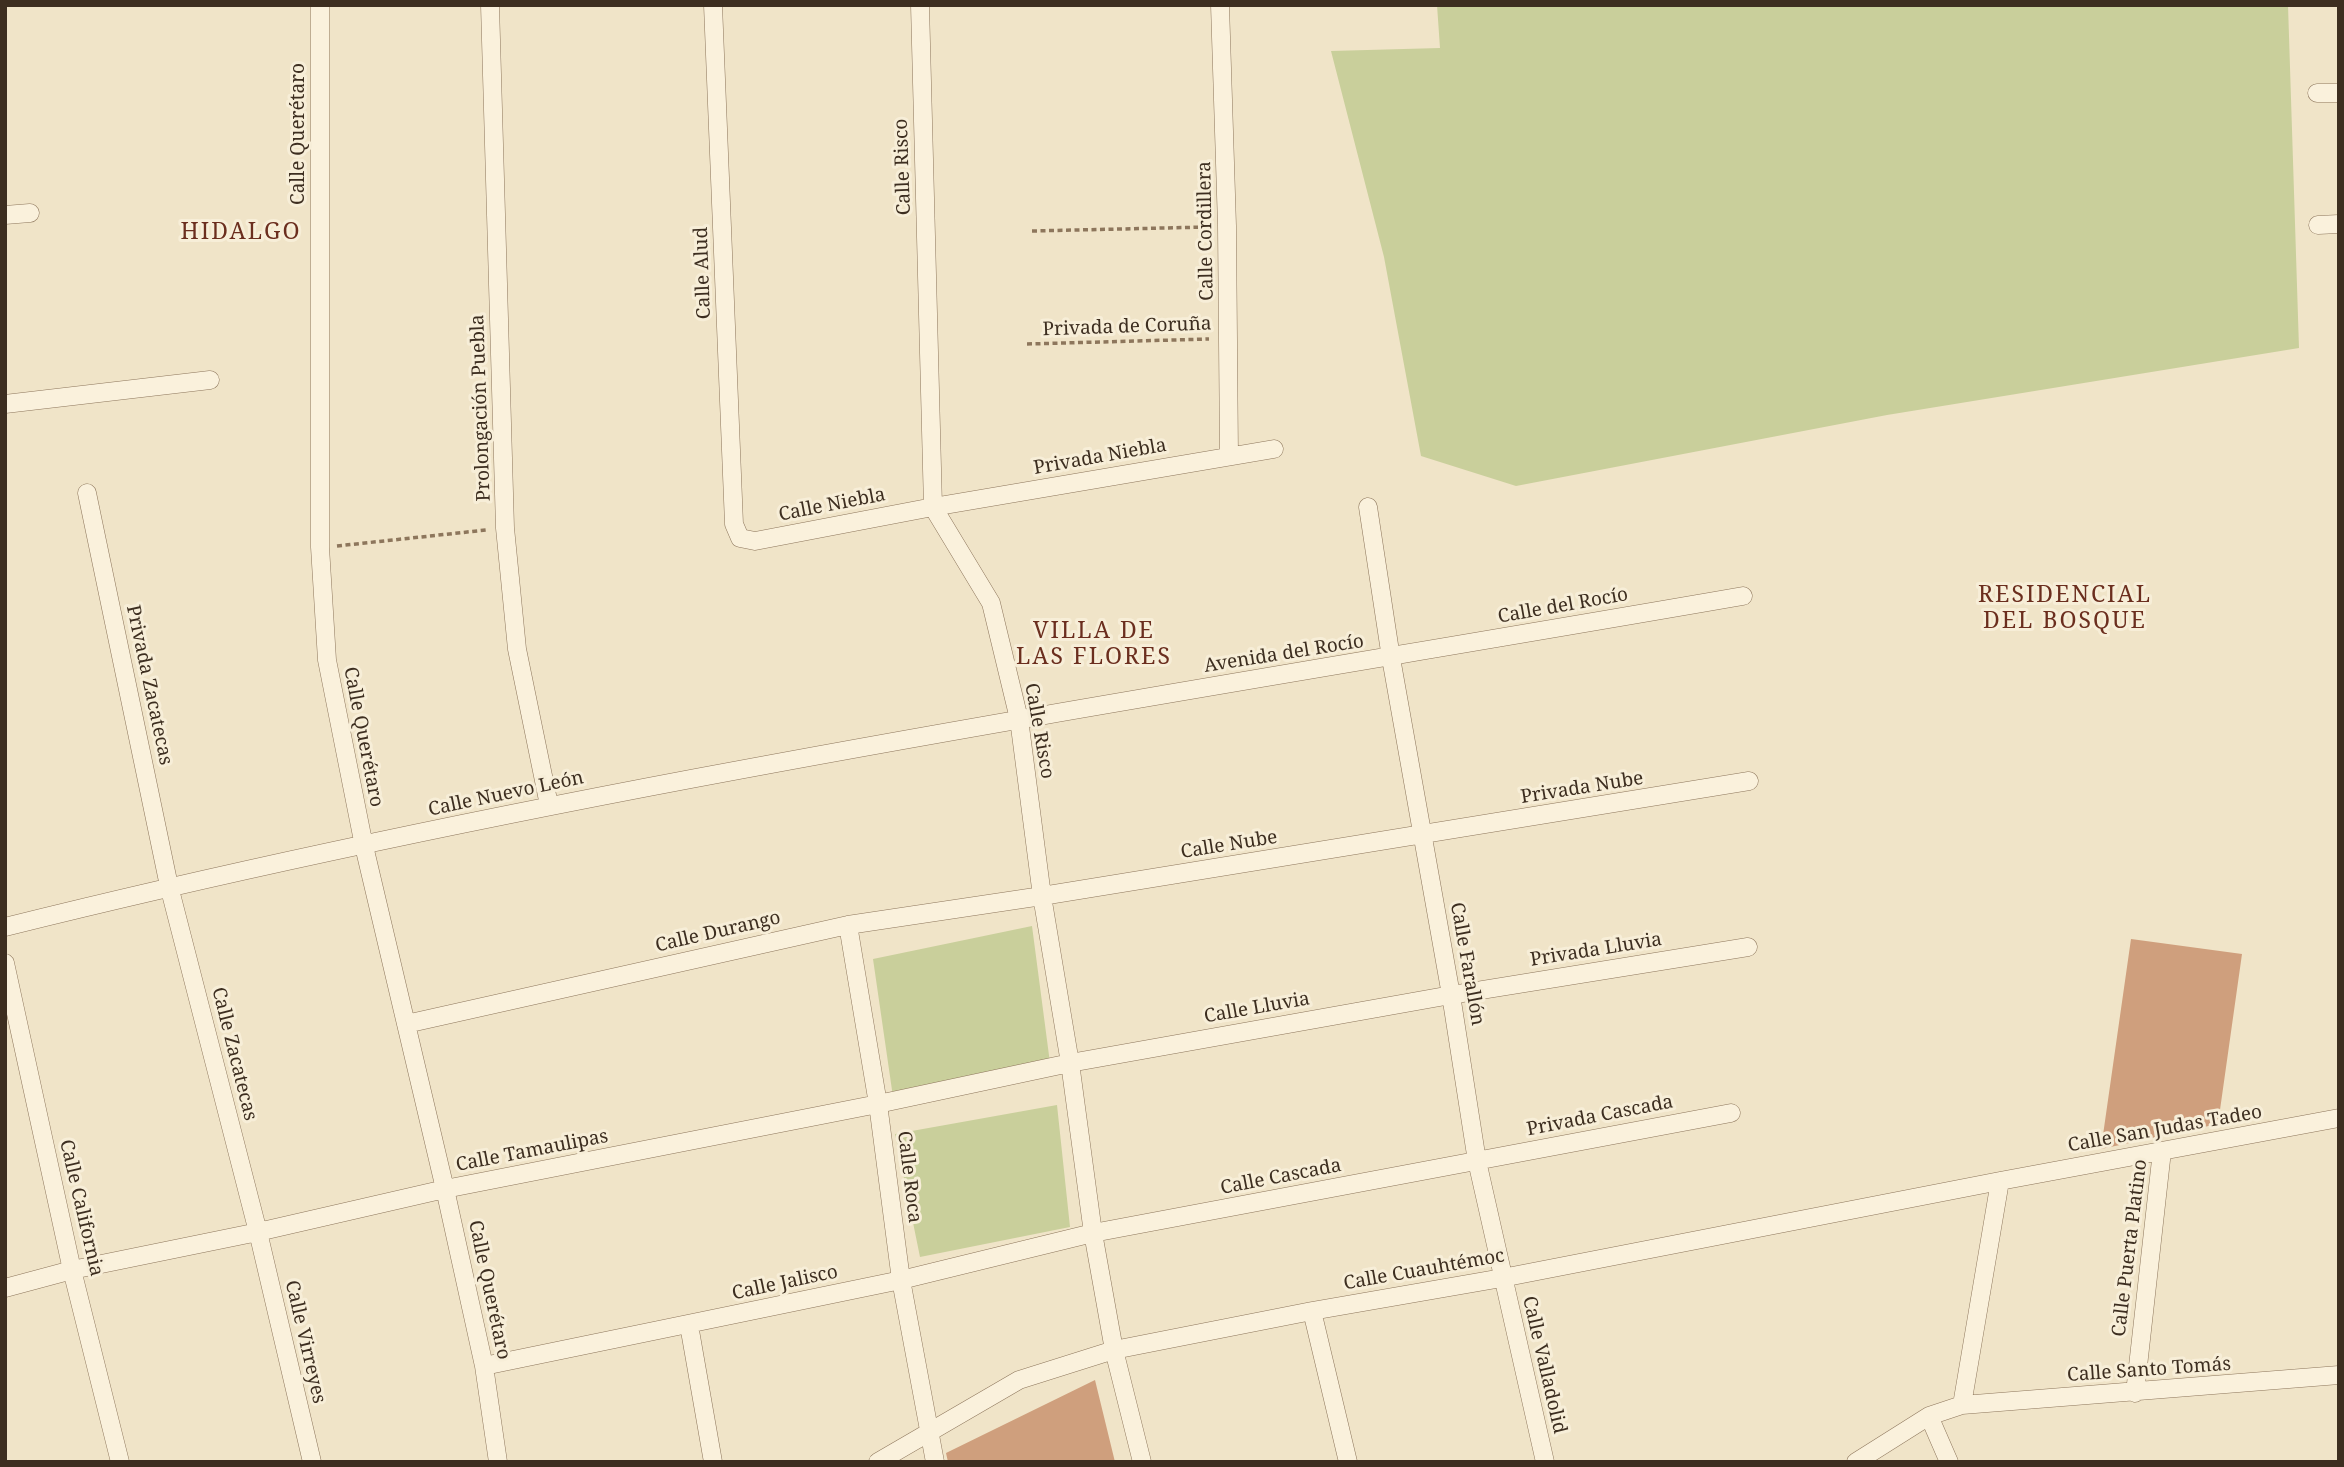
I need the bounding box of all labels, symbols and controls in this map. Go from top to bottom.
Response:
street label: Calle Querétaro [288,63,310,205]
street label: Calle Risco [890,118,916,216]
street label: Calle Cordillera [1193,161,1219,301]
district label: HIDALGO [181,218,301,246]
street label: Calle Alud [690,226,716,320]
street label: Privada de Coruña [1042,313,1212,341]
street label: Prolongación Puebla [466,314,496,502]
street label: Privada Niebla [1032,434,1168,480]
street label: Calle Niebla [777,483,887,527]
district label: RESIDENCIAL DEL BOSQUE [1979,581,2151,635]
street label: Calle del Rocío [1496,583,1630,629]
street label: Privada Zacatecas [121,603,177,767]
district label: VILLA DE LAS FLORES [1017,617,1171,671]
street label: Avenida del Rocío [1202,630,1366,678]
street label: Calle Querétaro [338,665,388,809]
street label: Calle Risco [1019,681,1059,781]
street label: Calle Nuevo León [426,766,586,822]
street label: Privada Nube [1519,767,1645,809]
street label: Calle Nube [1179,826,1279,864]
street label: Calle Farallón [1445,901,1489,1027]
street label: Calle Durango [653,907,783,957]
street label: Privada Lluvia [1528,928,1664,972]
street label: Calle Zacatecas [206,985,262,1123]
street label: Calle Lluvia [1202,987,1312,1029]
street label: Privada Cascada [1525,1091,1675,1141]
street label: Calle San Judas Tadeo [2066,1101,2264,1157]
street label: Calle Tamaulipas [454,1125,610,1177]
street label: Calle Roca [892,1130,926,1224]
street label: Calle California [54,1137,108,1279]
street label: Calle Cascada [1219,1154,1343,1200]
street label: Calle Puerta Platino [2108,1158,2152,1338]
street label: Calle Querétaro [463,1218,515,1362]
street label: Calle Cuauhtémoc [1342,1245,1506,1295]
street label: Calle Jalisco [730,1261,840,1305]
street label: Calle Virreyes [280,1278,330,1406]
street label: Calle Valladolid [1517,1294,1571,1436]
street label: Calle Santo Tomás [2066,1353,2232,1387]

